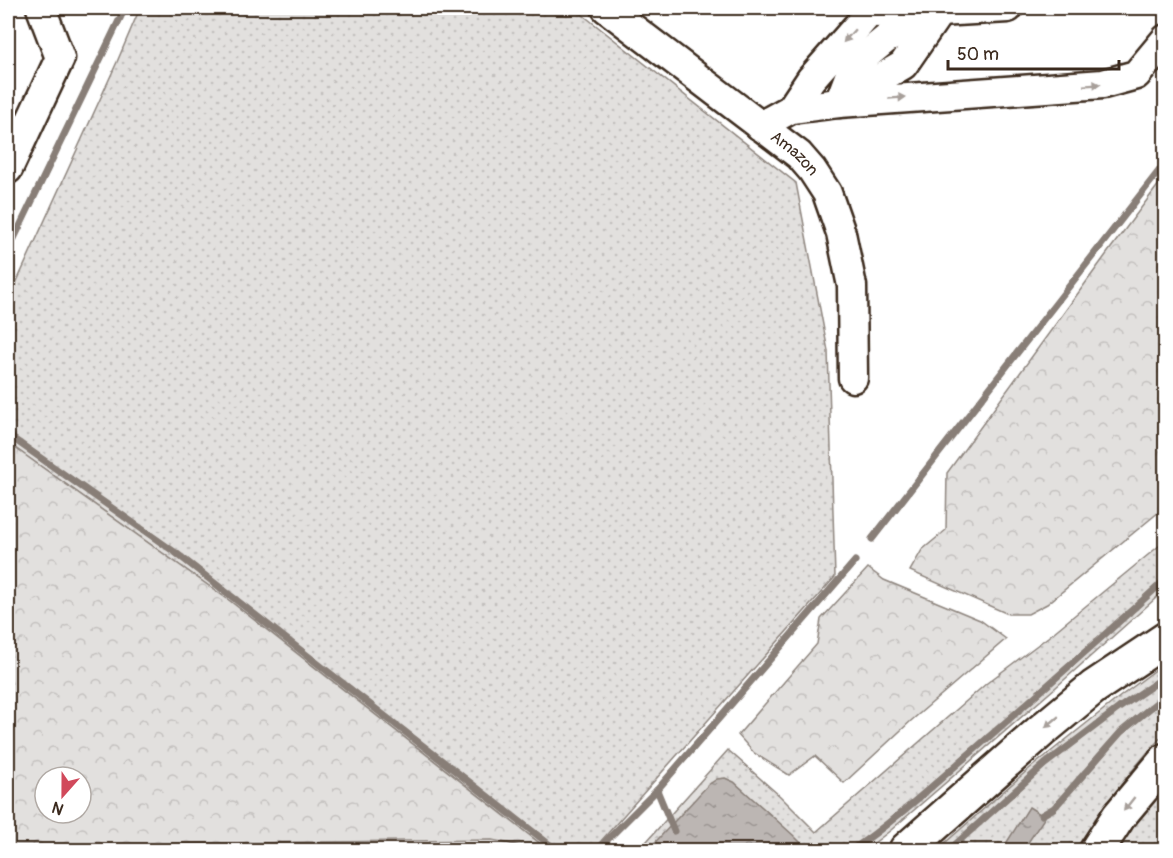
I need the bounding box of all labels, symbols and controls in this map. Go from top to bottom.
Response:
one-way arrow [843,28,856,43]
scale bar [948,33,1119,71]
text: 50 m [957,43,999,66]
one-way arrow [1082,80,1101,89]
one-way arrow [888,93,907,103]
street label: Amazon [766,127,822,180]
one-way arrow [1045,715,1060,728]
north arrow [33,765,93,825]
one-way arrow [1123,796,1136,812]
text: N [49,797,67,819]

